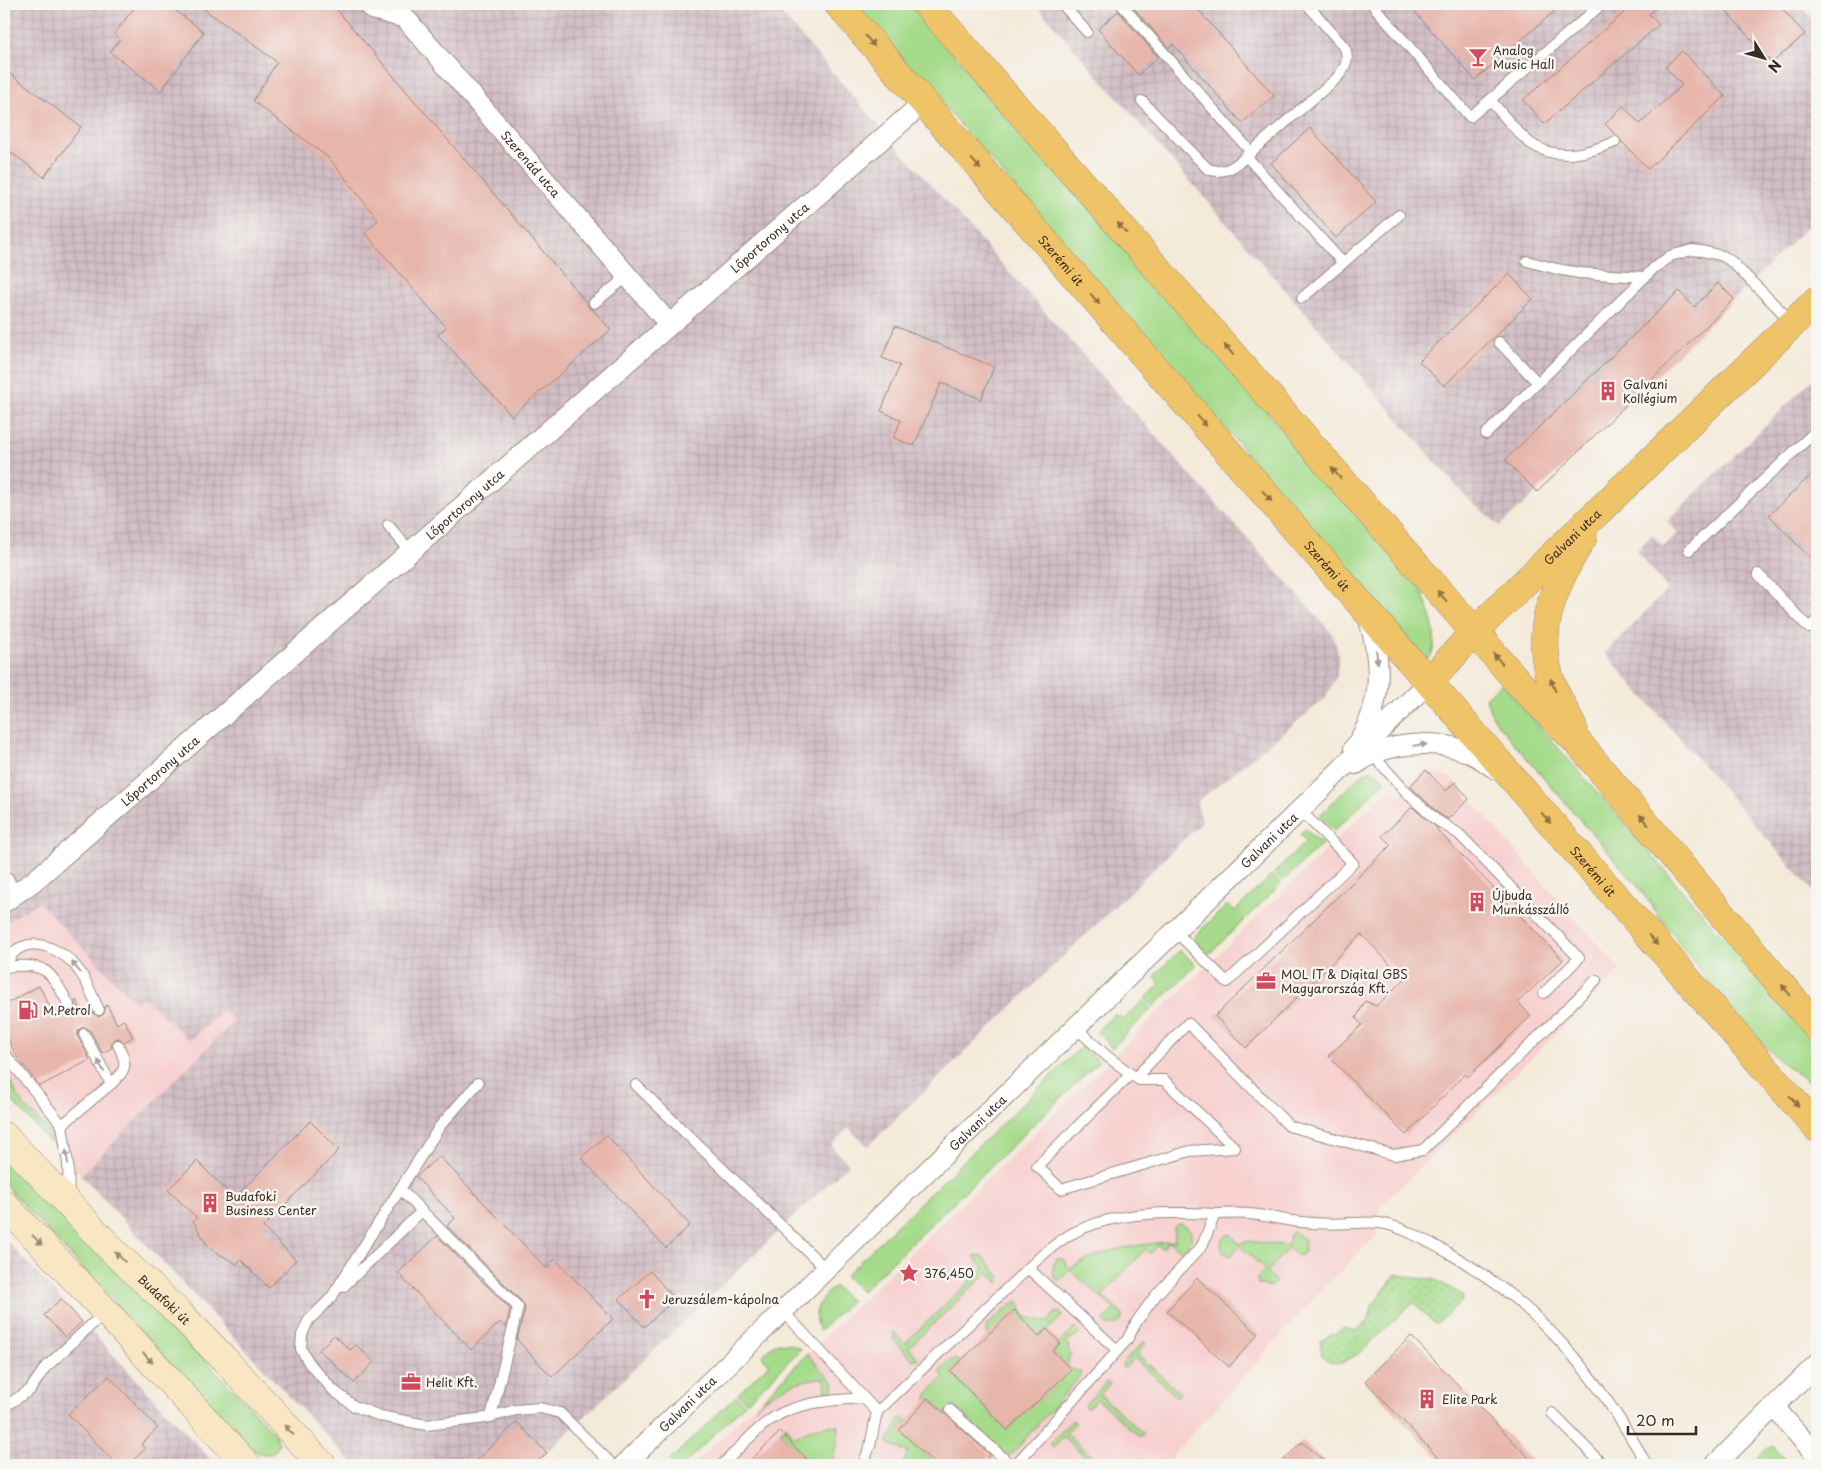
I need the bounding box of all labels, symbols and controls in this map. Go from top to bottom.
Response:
north arrow [1738,32,1788,82]
one-way arrow [864,34,875,47]
place label: Analog Music Hall [1493,41,1554,73]
bar icon: Analog Music Hall [1467,46,1489,68]
text: N [1763,55,1787,77]
street label: Szerenád utca [497,127,565,201]
one-way arrow [970,157,982,169]
street label: Lőportorony utca [726,198,813,277]
one-way arrow [1117,221,1128,234]
street label: Szerémi út [1034,231,1088,290]
one-way arrow [1089,292,1100,305]
one-way arrow [1223,345,1235,357]
place label: Galvani Kollégium [1623,375,1678,407]
building icon: Galvani Kollégium [1597,380,1619,402]
one-way arrow [1196,415,1207,428]
street label: Lőportorony utca [422,464,508,543]
one-way arrow [1330,467,1341,480]
one-way arrow [1261,490,1272,502]
street label: Galvani utca [1539,504,1605,569]
street label: Szerémi út [1300,537,1354,595]
one-way arrow [1437,589,1448,602]
one-way arrow [1373,649,1381,665]
one-way arrow [1492,654,1504,666]
one-way arrow [1549,677,1557,692]
street label: Lőportorony utca [117,731,204,810]
one-way arrow [1412,741,1428,749]
street label: Galvani utca [1236,808,1302,872]
one-way arrow [1540,812,1552,824]
one-way arrow [1639,814,1650,826]
street label: Szerémi út [1566,842,1620,900]
place label: Újbuda Munkásszálló [1492,886,1569,918]
building icon: Újbuda Munkásszálló [1466,891,1488,913]
one-way arrow [1647,934,1659,946]
one-way arrow [70,961,81,974]
place label: MOL IT & Digital GBS Magyarország Kft. [1281,965,1408,997]
office icon: MOL IT & Digital GBS Magyarország Kft. [1255,970,1277,992]
one-way arrow [1780,985,1792,997]
fuel station icon: M.Petrol [17,999,39,1021]
place label: M.Petrol [43,1001,91,1019]
one-way arrow [97,1059,105,1073]
street label: Galvani utca [945,1090,1011,1155]
one-way arrow [1789,1095,1800,1108]
one-way arrow [63,1148,71,1164]
place label: Budafoki Business Center [225,1187,317,1219]
building icon: Budafoki Business Center [199,1192,221,1214]
one-way arrow [31,1233,43,1245]
one-way arrow [114,1251,126,1263]
place icon: 376,450 [898,1262,920,1284]
place label: 376,450 [924,1264,974,1282]
street label: Budafoki út [134,1270,195,1329]
church icon: Jeruzsálem-kápolna [636,1288,658,1310]
place label: Jeruzsálem-kápolna [662,1290,779,1308]
one-way arrow [142,1352,154,1364]
office icon: Helit Kft. [400,1371,422,1393]
street label: Galvani utca [655,1371,720,1436]
place label: Helit Kft. [426,1373,477,1391]
building icon: Elite Park [1416,1388,1438,1410]
place label: Elite Park [1442,1390,1497,1408]
scale bar [1628,1404,1696,1436]
text: 20 m [1636,1408,1675,1431]
one-way arrow [283,1424,295,1436]

